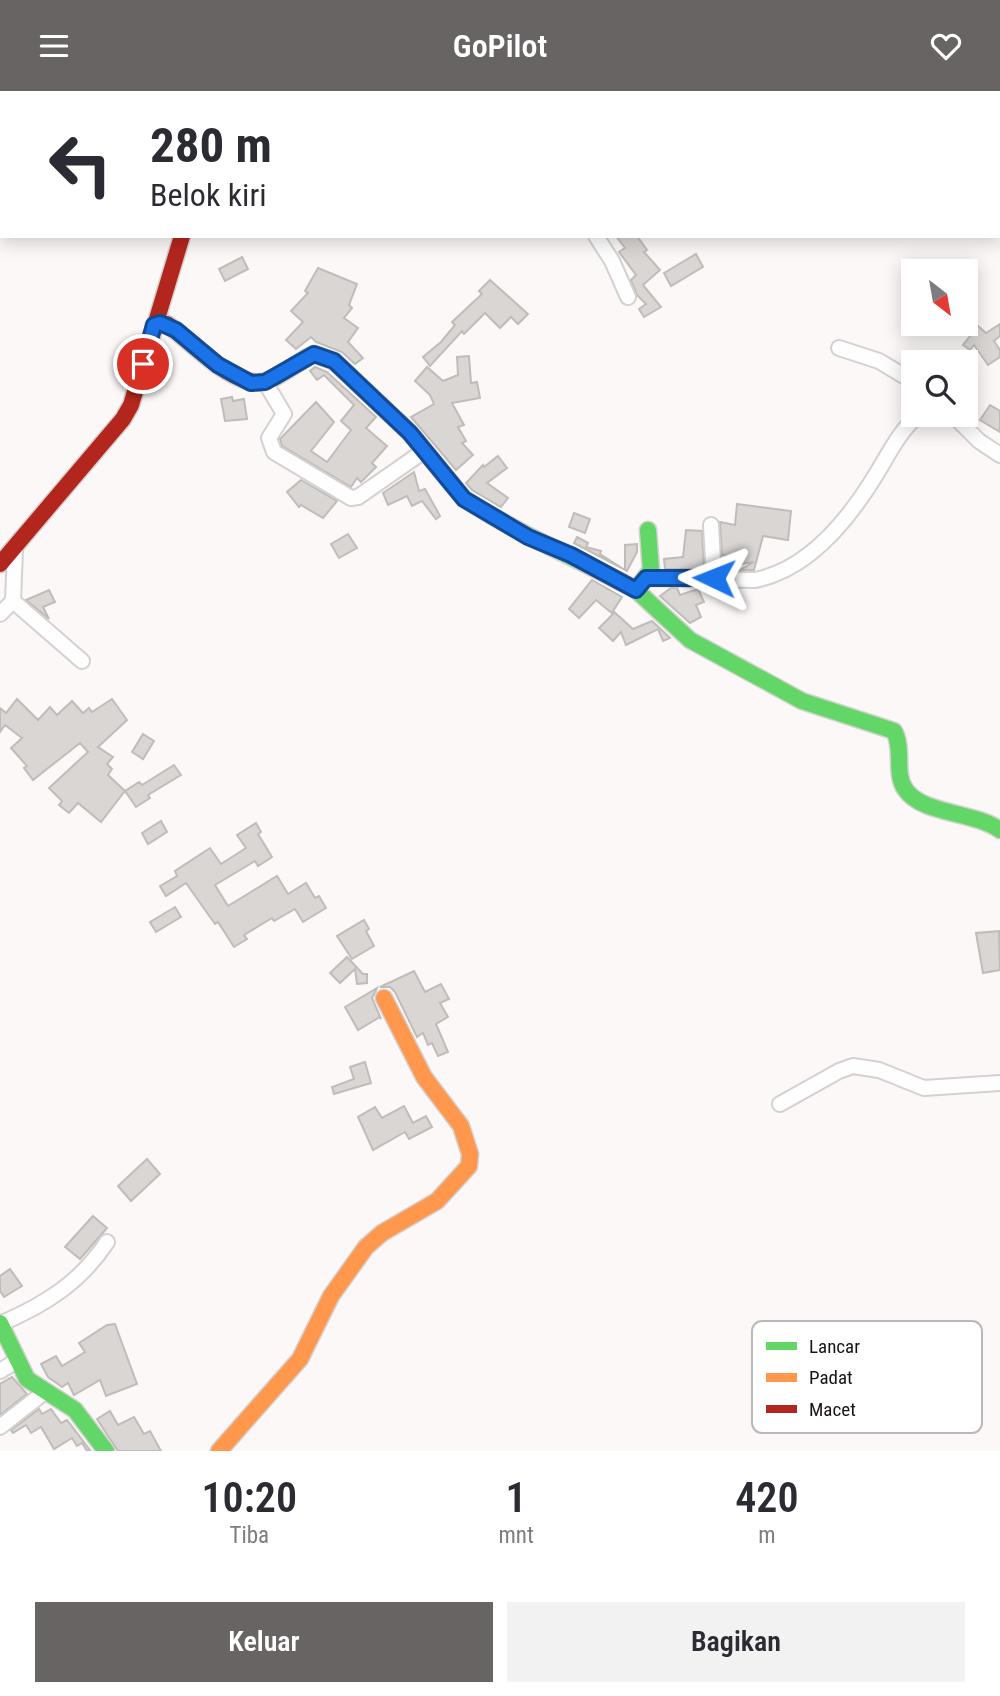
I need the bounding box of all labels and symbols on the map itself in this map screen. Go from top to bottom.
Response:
north arrow [901,259,978,336]
pin [113,334,173,394]
position arrow [677,541,751,615]
legend [752,1321,982,1433]
text: Lancar [809,1335,860,1358]
text: Padat [809,1366,853,1389]
text: Macet [809,1398,856,1421]

